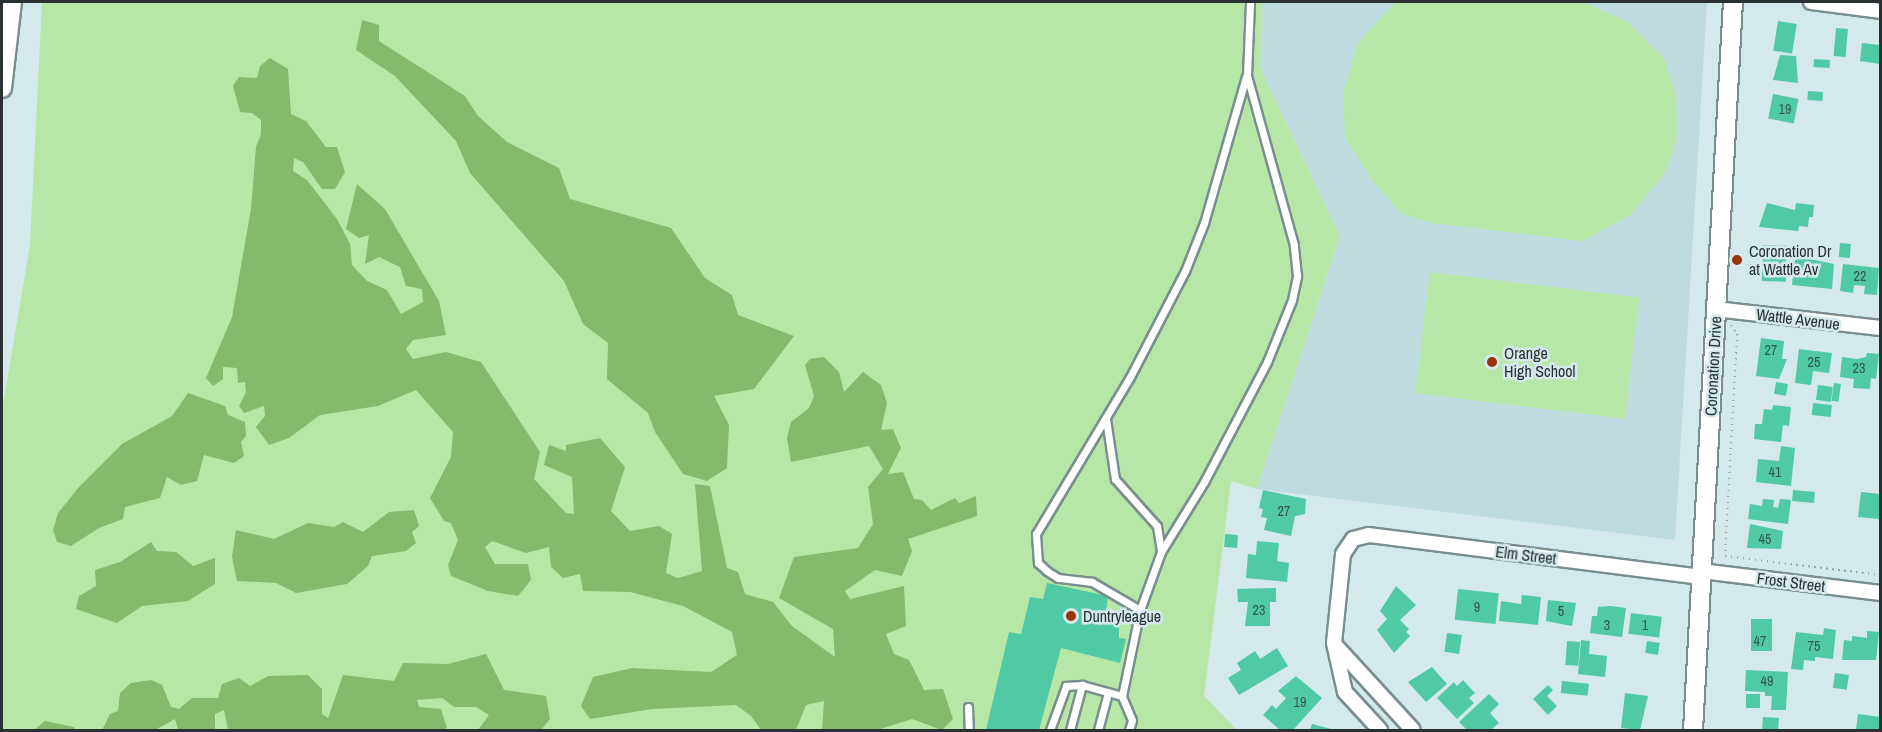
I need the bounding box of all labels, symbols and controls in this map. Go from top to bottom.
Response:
house number: 19 [1779,101,1791,117]
place label: Coronation Dr at Wattle Av [1749,241,1831,279]
marker: Coronation Dr at Wattle Av [1730,253,1744,267]
house number: 22 [1854,268,1866,284]
street label: Wattle Avenue [1755,304,1841,334]
street label: Coronation Drive [1701,316,1725,416]
house number: 27 [1765,342,1777,358]
place label: Orange High School [1504,343,1575,381]
house number: 25 [1808,354,1820,370]
marker: Orange High School [1485,355,1499,369]
house number: 23 [1853,360,1865,376]
house number: 41 [1769,464,1781,480]
house number: 27 [1278,503,1290,519]
house number: 45 [1759,531,1771,547]
street label: Elm Street [1494,542,1558,568]
street label: Frost Street [1756,568,1826,596]
house number: 9 [1474,599,1480,615]
house number: 23 [1253,602,1265,618]
house number: 5 [1558,603,1564,619]
place label: Duntryleague [1083,606,1161,626]
marker: Duntryleague [1064,609,1078,623]
house number: 3 [1604,617,1610,633]
house number: 1 [1642,617,1648,633]
house number: 47 [1754,633,1766,649]
house number: 75 [1808,638,1820,654]
house number: 49 [1761,673,1773,689]
house number: 19 [1294,694,1306,710]

